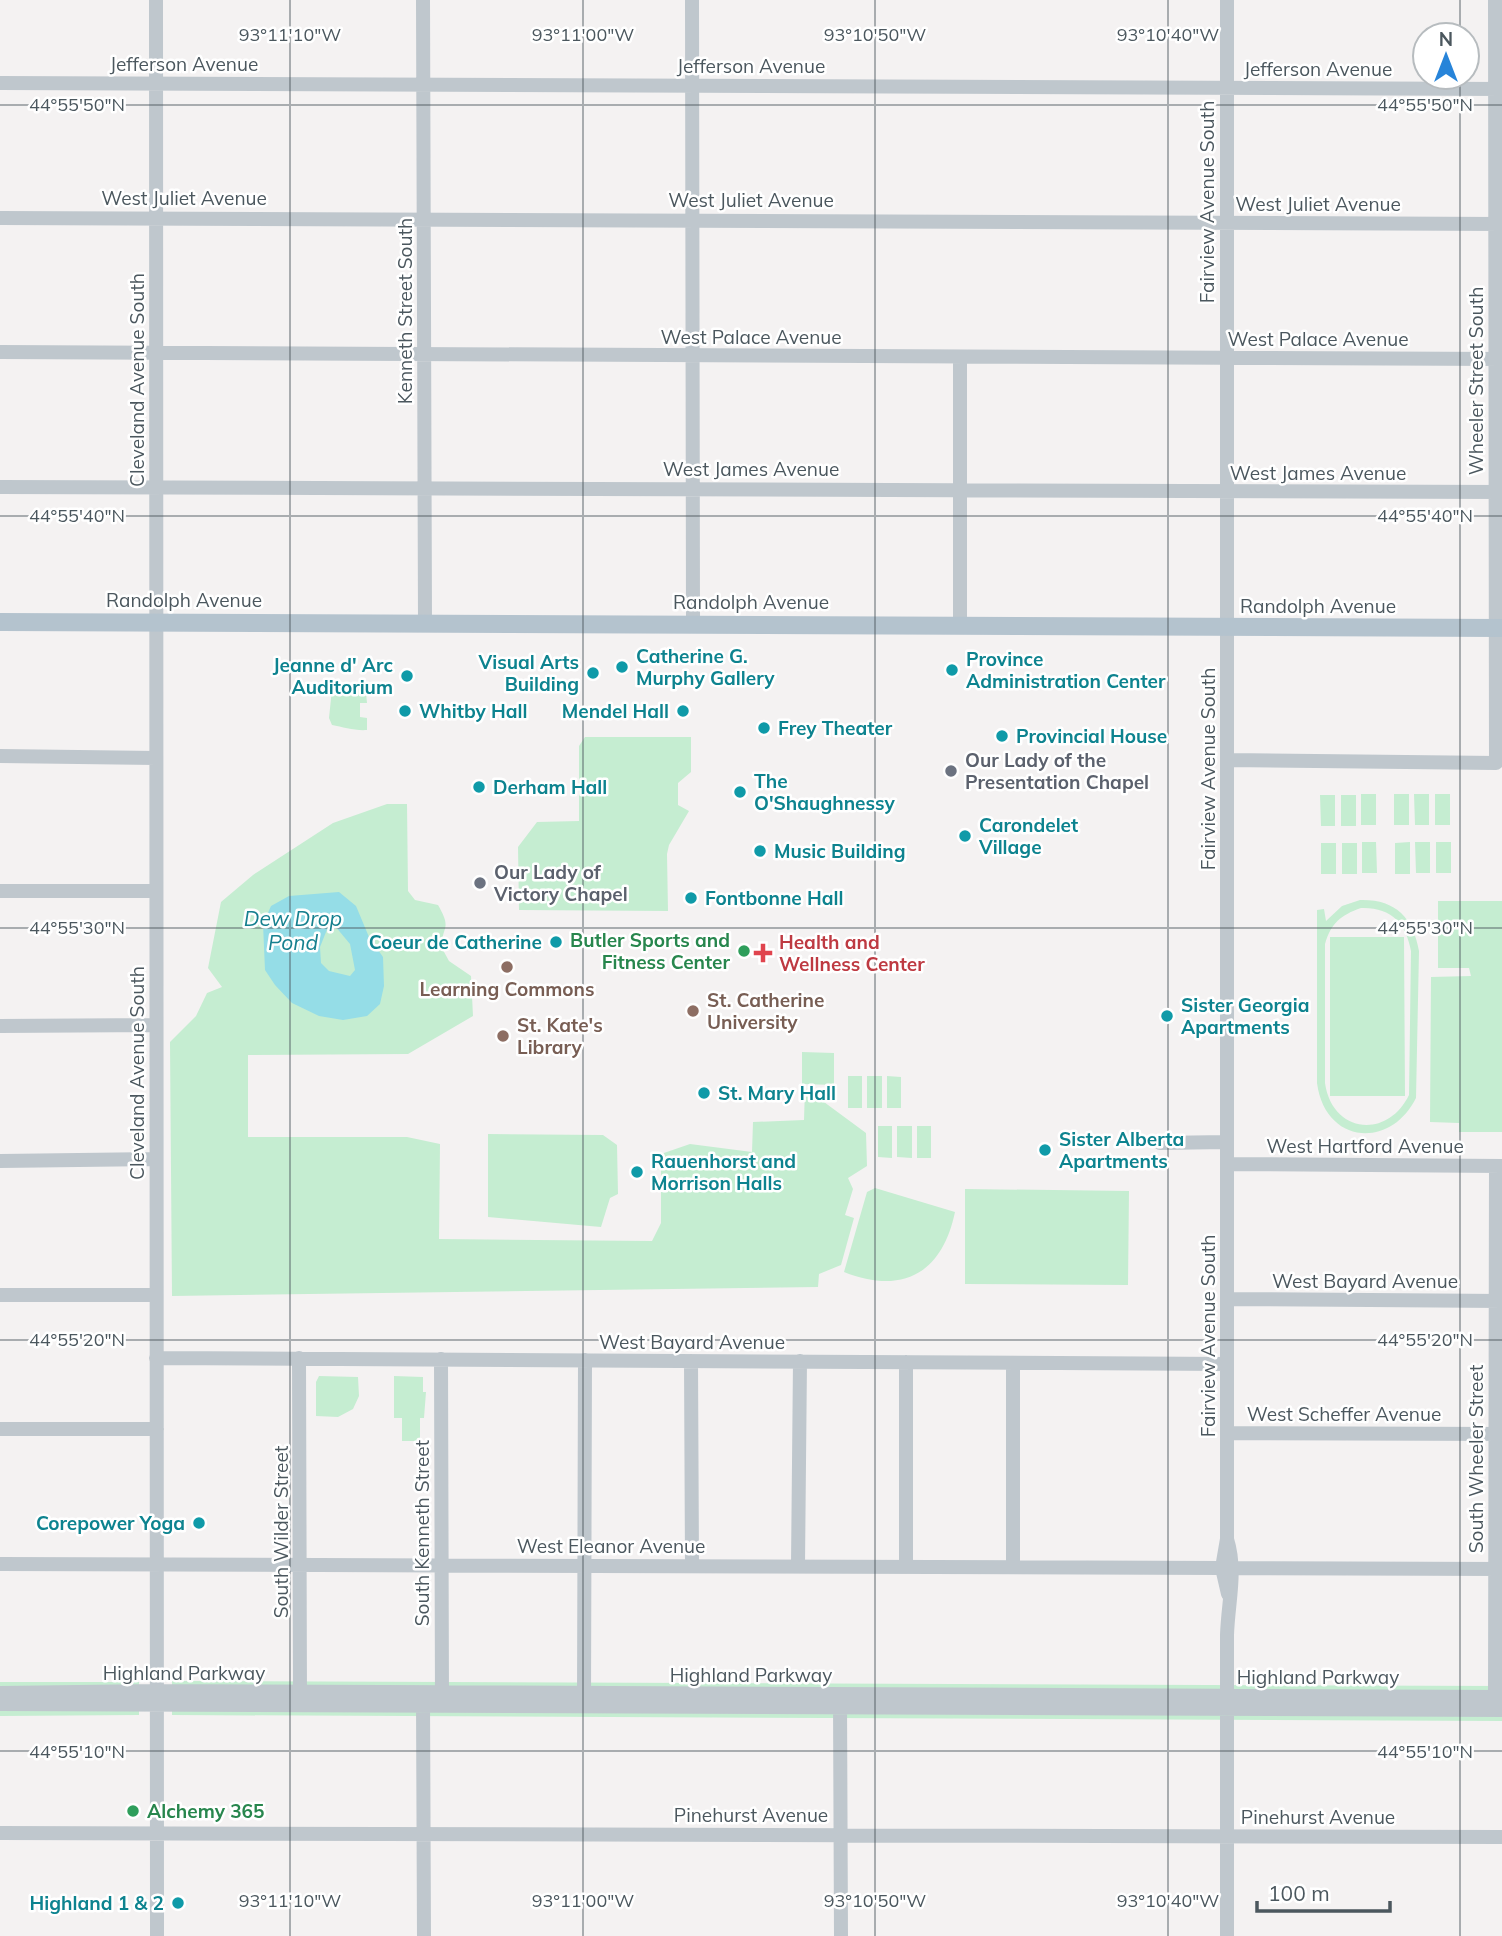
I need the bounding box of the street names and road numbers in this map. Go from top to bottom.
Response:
street label: Jefferson Avenue [110,52,258,76]
street label: Jefferson Avenue [677,54,825,78]
street label: Jefferson Avenue [1244,57,1392,81]
street label: Fairview Avenue South [1195,101,1219,303]
street label: West Juliet Avenue [101,186,267,210]
street label: West Juliet Avenue [668,188,834,212]
street label: West Juliet Avenue [1235,192,1401,216]
street label: Kenneth Street South [393,218,417,404]
street label: Cleveland Avenue South [125,273,149,487]
street label: Wheeler Street South [1464,287,1488,475]
street label: West Palace Avenue [660,325,842,349]
street label: West Palace Avenue [1227,327,1409,351]
street label: West James Avenue [663,457,839,481]
street label: West James Avenue [1230,461,1406,485]
street label: Randolph Avenue [106,588,262,612]
street label: Randolph Avenue [673,590,829,614]
street label: Randolph Avenue [1240,594,1396,618]
street label: Fairview Avenue South [1196,668,1220,870]
street label: Cleveland Avenue South [125,966,149,1180]
street label: West Hartford Avenue [1266,1134,1464,1158]
street label: Fairview Avenue South [1196,1235,1220,1437]
street label: West Bayard Avenue [1272,1269,1458,1293]
street label: West Bayard Avenue [599,1330,785,1354]
street label: South Wheeler Street [1464,1364,1488,1553]
street label: West Scheffer Avenue [1247,1402,1441,1426]
street label: South Kenneth Street [410,1439,434,1626]
street label: South Wilder Street [269,1445,293,1618]
street label: West Eleanor Avenue [517,1534,705,1558]
street label: Highland Parkway [103,1661,265,1685]
street label: Highland Parkway [670,1663,832,1687]
street label: Highland Parkway [1237,1665,1399,1689]
street label: Pinehurst Avenue [674,1803,828,1827]
street label: Pinehurst Avenue [1241,1805,1395,1829]

